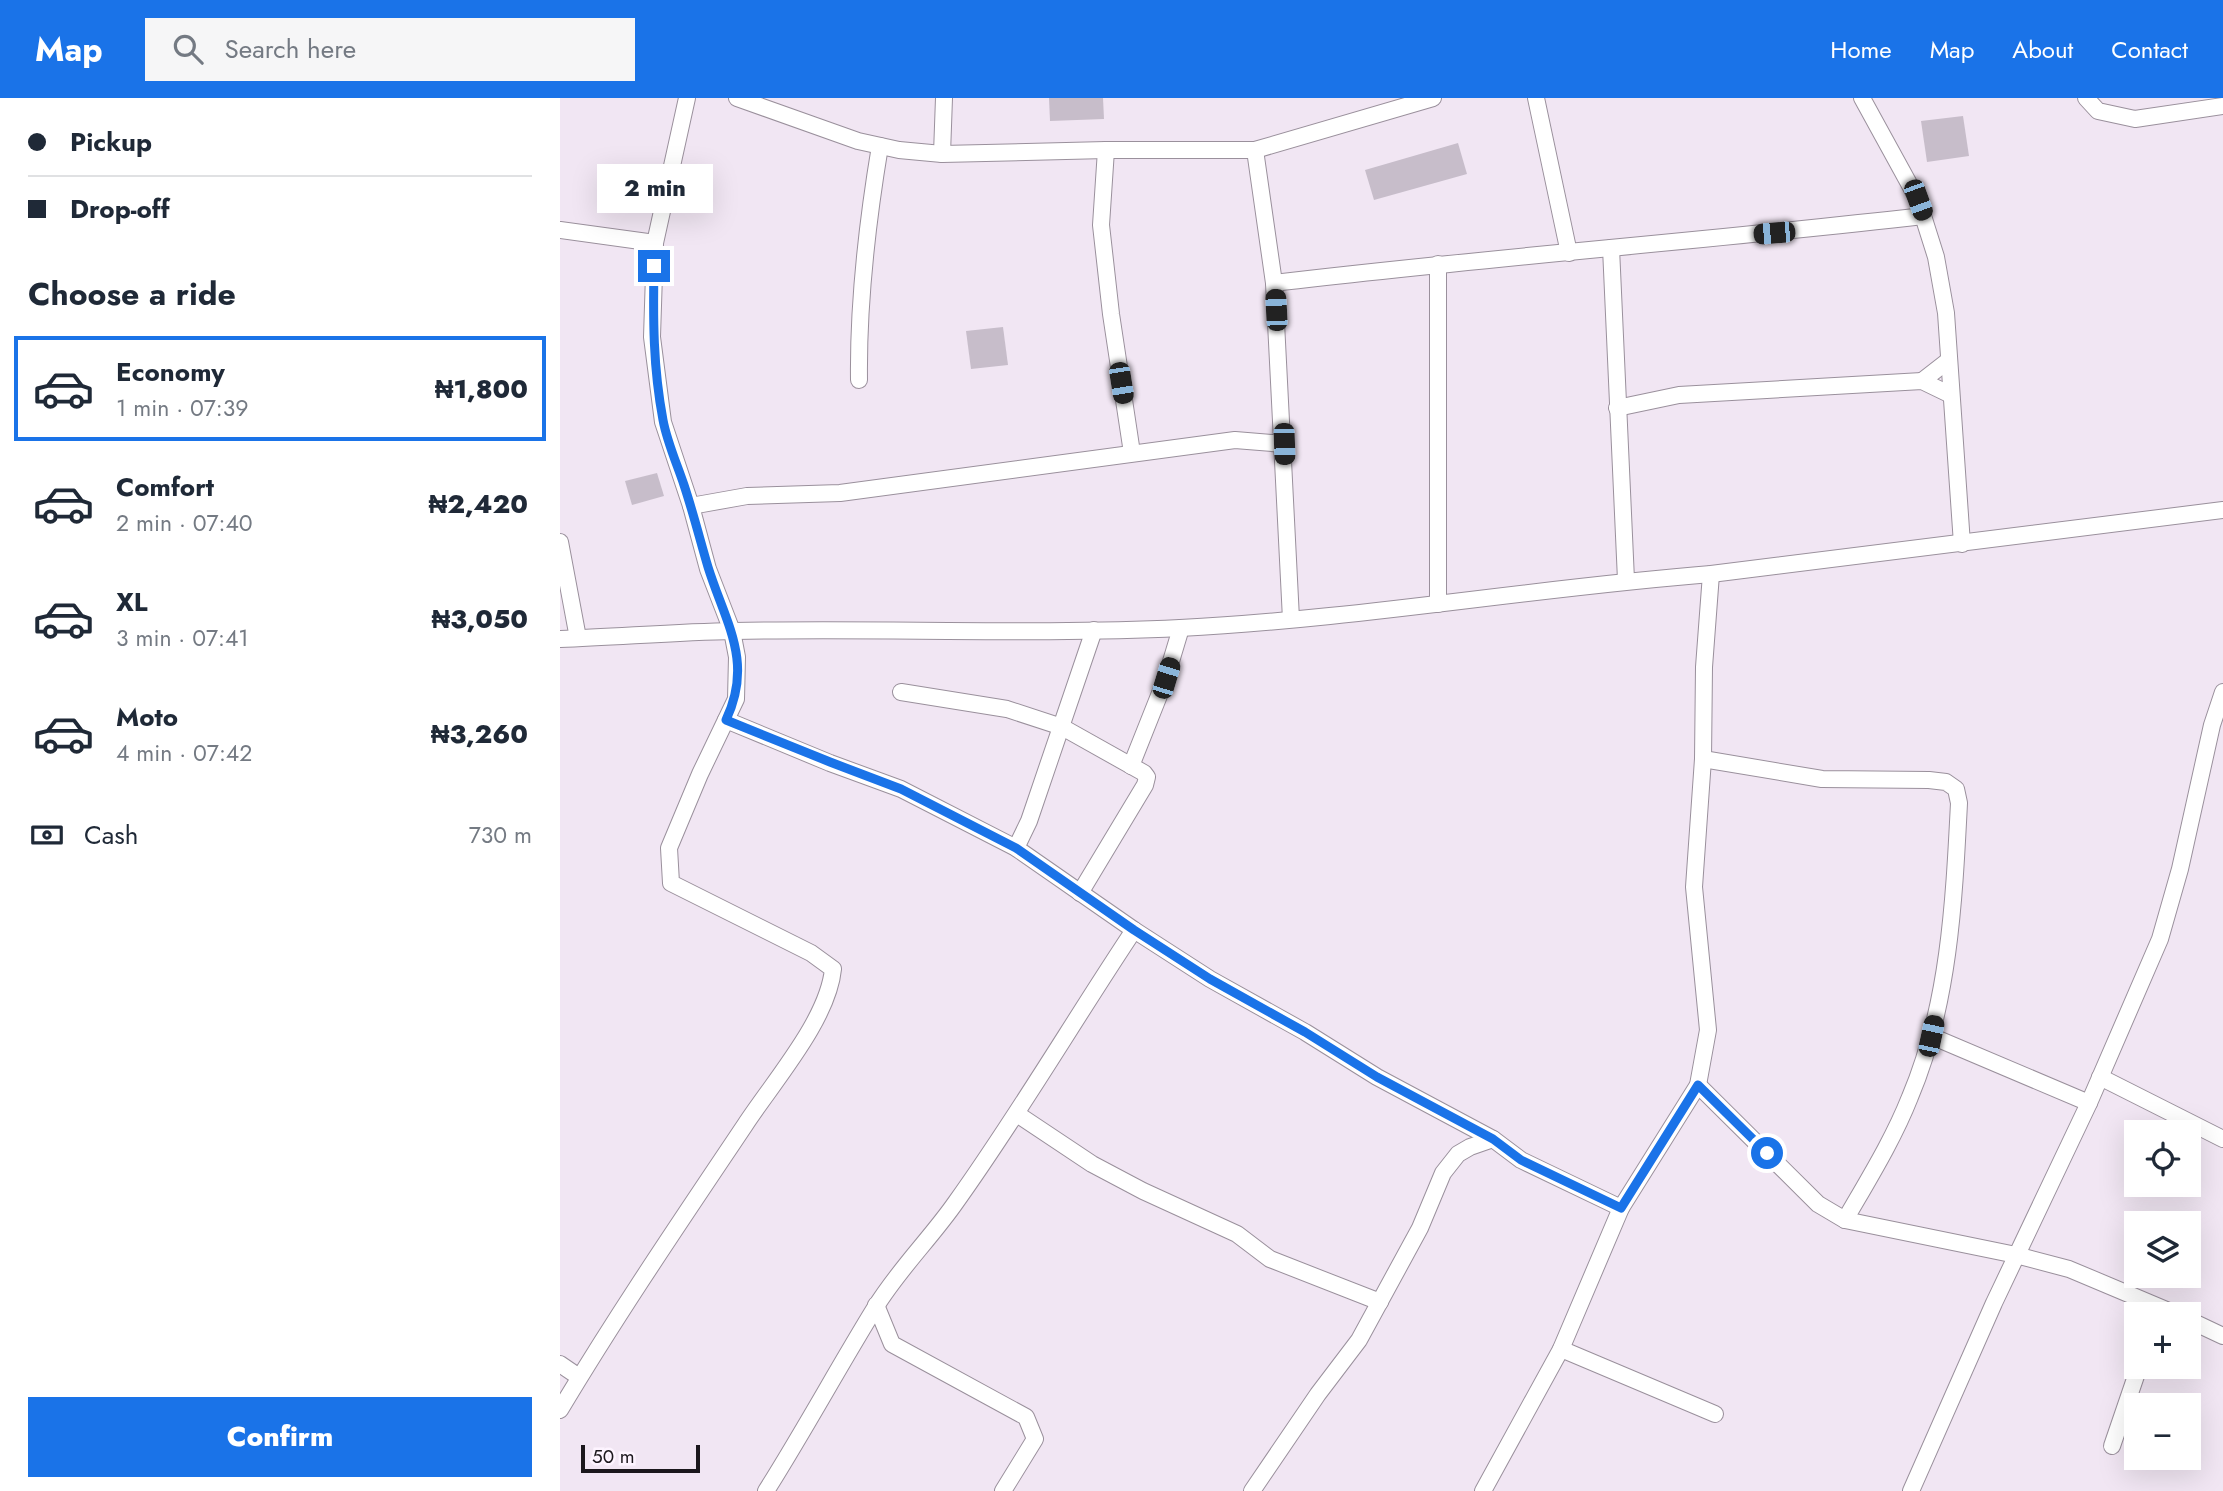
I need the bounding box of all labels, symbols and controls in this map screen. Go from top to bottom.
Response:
search box [145,18,635,81]
text: Map [35,26,103,73]
icon: search [169,30,207,68]
text: Search here [225,30,356,68]
text: Home [1830,32,1892,67]
text: Map [1930,32,1974,67]
text: About [2012,32,2073,67]
text: Contact [2111,32,2188,67]
text: Pickup [70,123,152,161]
callout: 2 min [596,164,712,214]
text: 2 min [624,171,686,205]
car [1901,177,1936,223]
text: Drop-off [70,190,170,228]
car [1753,221,1796,245]
route end [638,250,670,282]
text: Choose a ride [28,271,236,317]
car [1265,288,1288,332]
text: Economy [116,353,225,391]
icon: car [32,357,95,420]
car [1108,361,1135,405]
text: ₦1,800 [435,370,528,408]
text: 1 min · 07:39 [116,391,249,425]
car [1273,423,1296,465]
text: Comfort [116,468,214,506]
icon: car [32,472,95,535]
text: ₦2,420 [428,485,528,523]
text: 2 min · 07:40 [116,506,253,540]
text: XL [116,583,148,621]
icon: car [32,587,95,650]
text: ₦3,050 [432,600,528,638]
text: 3 min · 07:41 [116,621,249,655]
car [1150,655,1183,701]
text: Moto [116,698,178,736]
icon: car [32,702,95,765]
text: ₦3,260 [431,715,528,753]
text: 4 min · 07:42 [116,736,252,770]
icon: cash [28,816,66,854]
text: Cash [84,816,138,854]
text: 730 m [469,818,532,852]
car [1917,1013,1946,1059]
map controls [2124,1120,2201,1470]
button: locate [2124,1120,2201,1197]
route start [1751,1137,1783,1169]
button: layers [2124,1211,2201,1288]
button: + [2124,1302,2201,1379]
button: − [2124,1393,2201,1470]
button: Confirm [28,1397,532,1477]
scale bar [581,1442,700,1474]
text: 50 m [592,1443,635,1470]

